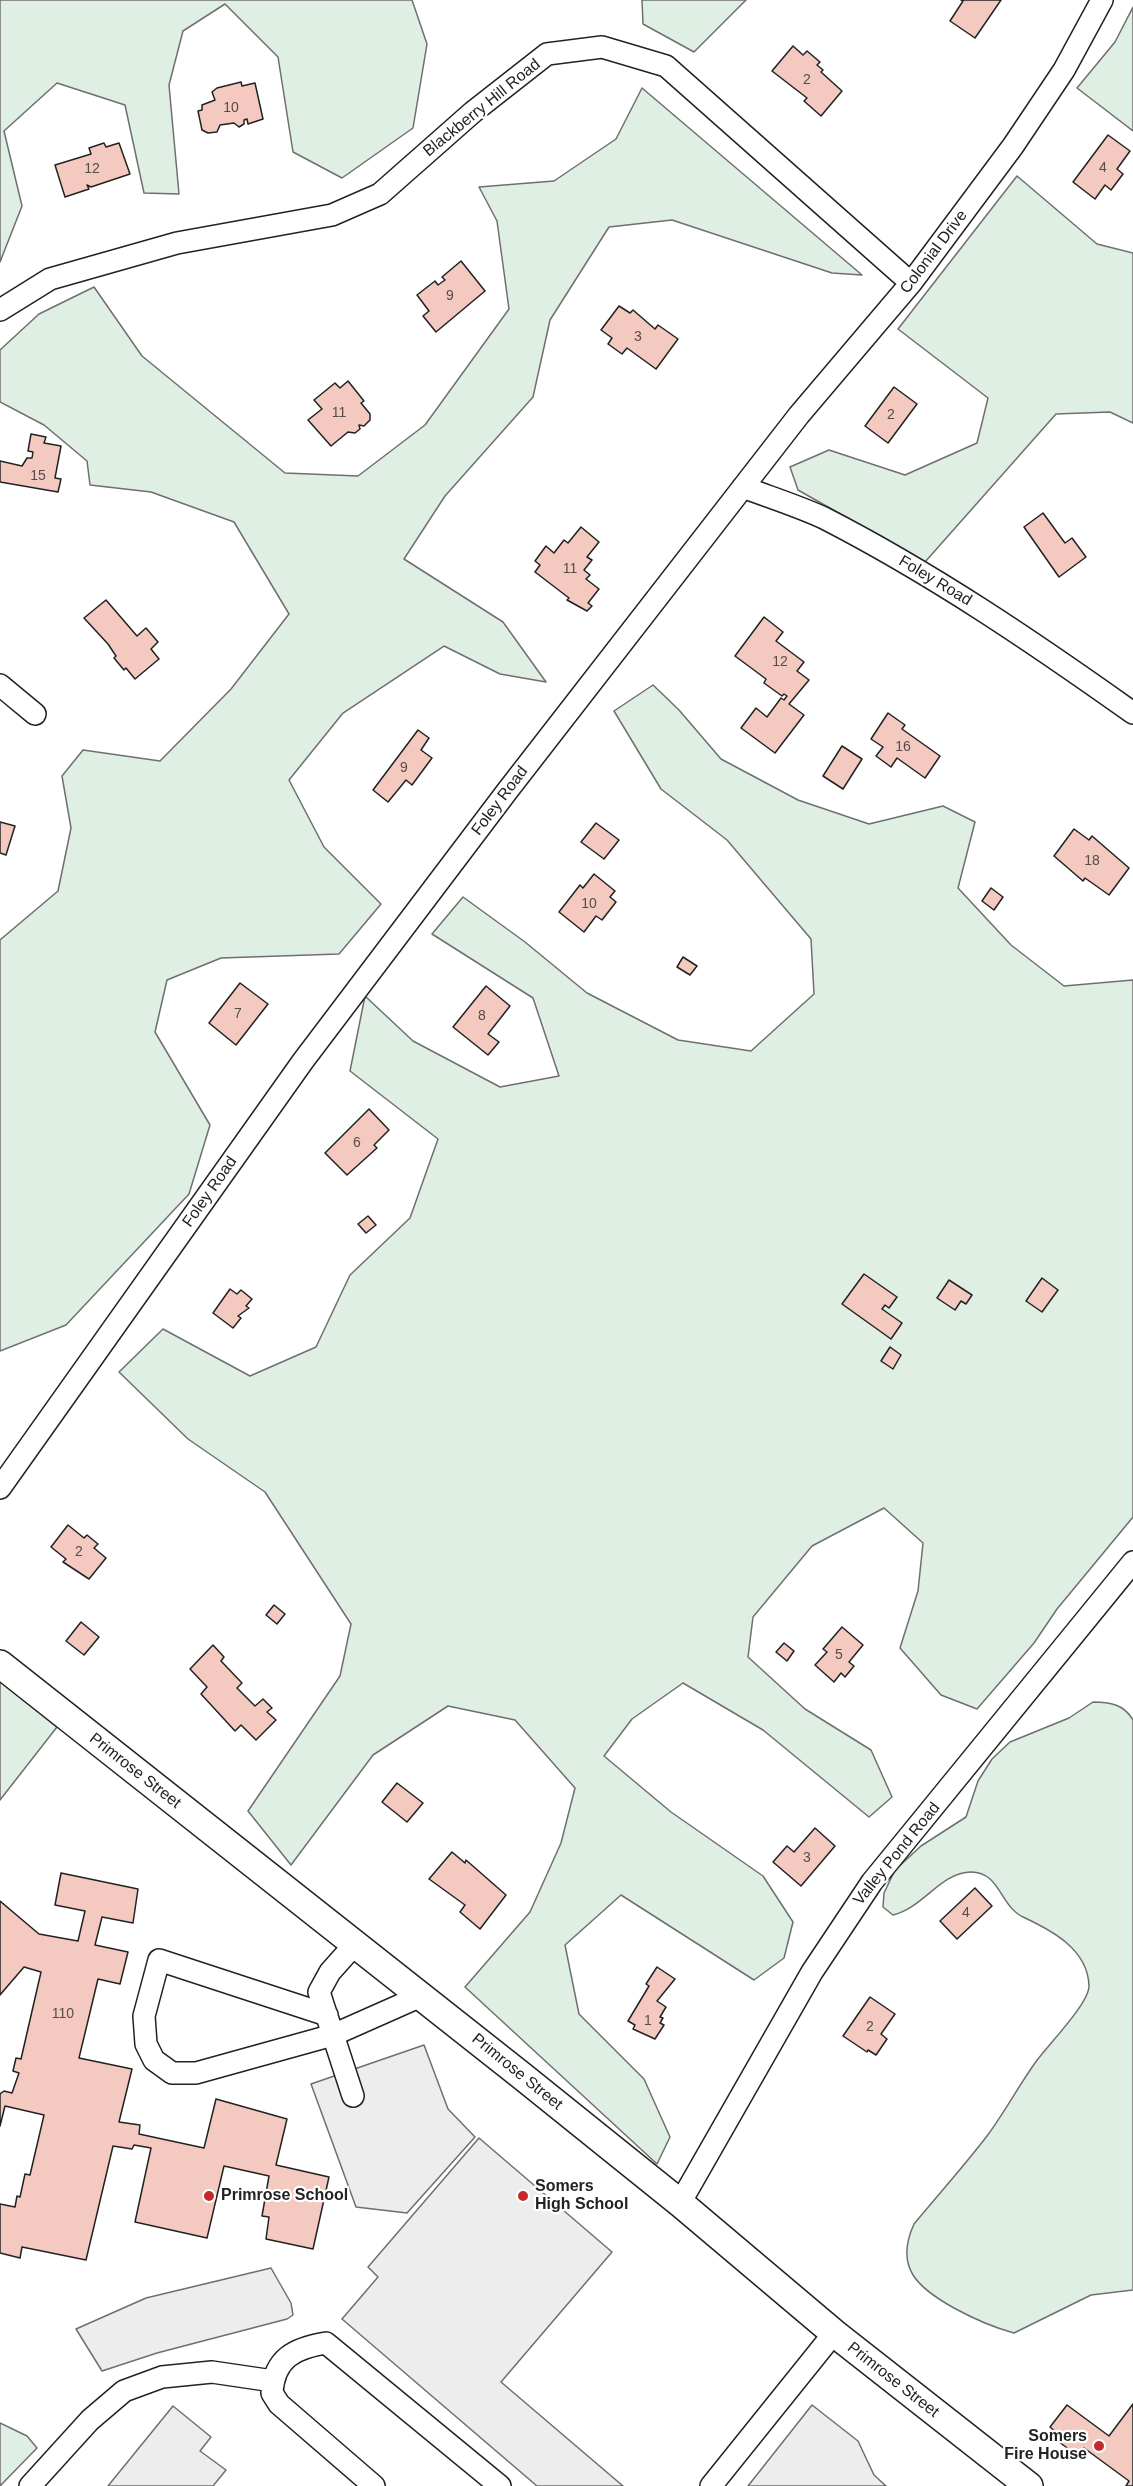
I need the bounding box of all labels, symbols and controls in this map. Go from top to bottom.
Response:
street label: Blackberry Hill Road [420,55,544,161]
house number: 2 [803,72,811,88]
house number: 10 [223,100,239,116]
house number: 4 [1099,160,1107,176]
house number: 12 [84,161,100,177]
street label: Colonial Drive [896,206,972,298]
house number: 9 [446,288,454,304]
house number: 3 [634,329,642,345]
house number: 11 [332,405,346,421]
house number: 2 [887,407,895,423]
house number: 15 [30,468,46,484]
street label: Foley Road [895,552,975,610]
house number: 11 [563,561,577,577]
house number: 12 [772,654,788,670]
house number: 16 [895,739,911,755]
house number: 9 [400,760,408,776]
street label: Foley Road [468,763,532,839]
house number: 18 [1084,853,1100,869]
house number: 10 [581,896,597,912]
house number: 7 [234,1006,242,1022]
house number: 8 [478,1008,486,1024]
house number: 6 [353,1135,361,1151]
street label: Foley Road [179,1153,241,1231]
house number: 2 [75,1544,83,1560]
house number: 5 [835,1647,843,1663]
street label: Primrose Street [85,1729,185,1813]
street label: Valley Pond Road [850,1799,944,1909]
house number: 3 [803,1850,811,1866]
house number: 4 [962,1905,970,1921]
house number: 110 [52,2006,74,2022]
house number: 1 [644,2013,652,2029]
house number: 2 [866,2019,874,2035]
street label: Primrose Street [468,2030,566,2114]
place label: Somers High School [535,2177,628,2215]
place label: Primrose School [221,2186,348,2206]
marker: Primrose School [202,2189,216,2203]
marker: Somers High School [516,2189,530,2203]
street label: Primrose Street [843,2338,943,2422]
place label: Somers Fire House [1004,2427,1087,2465]
marker: Somers Fire House [1092,2439,1106,2453]

